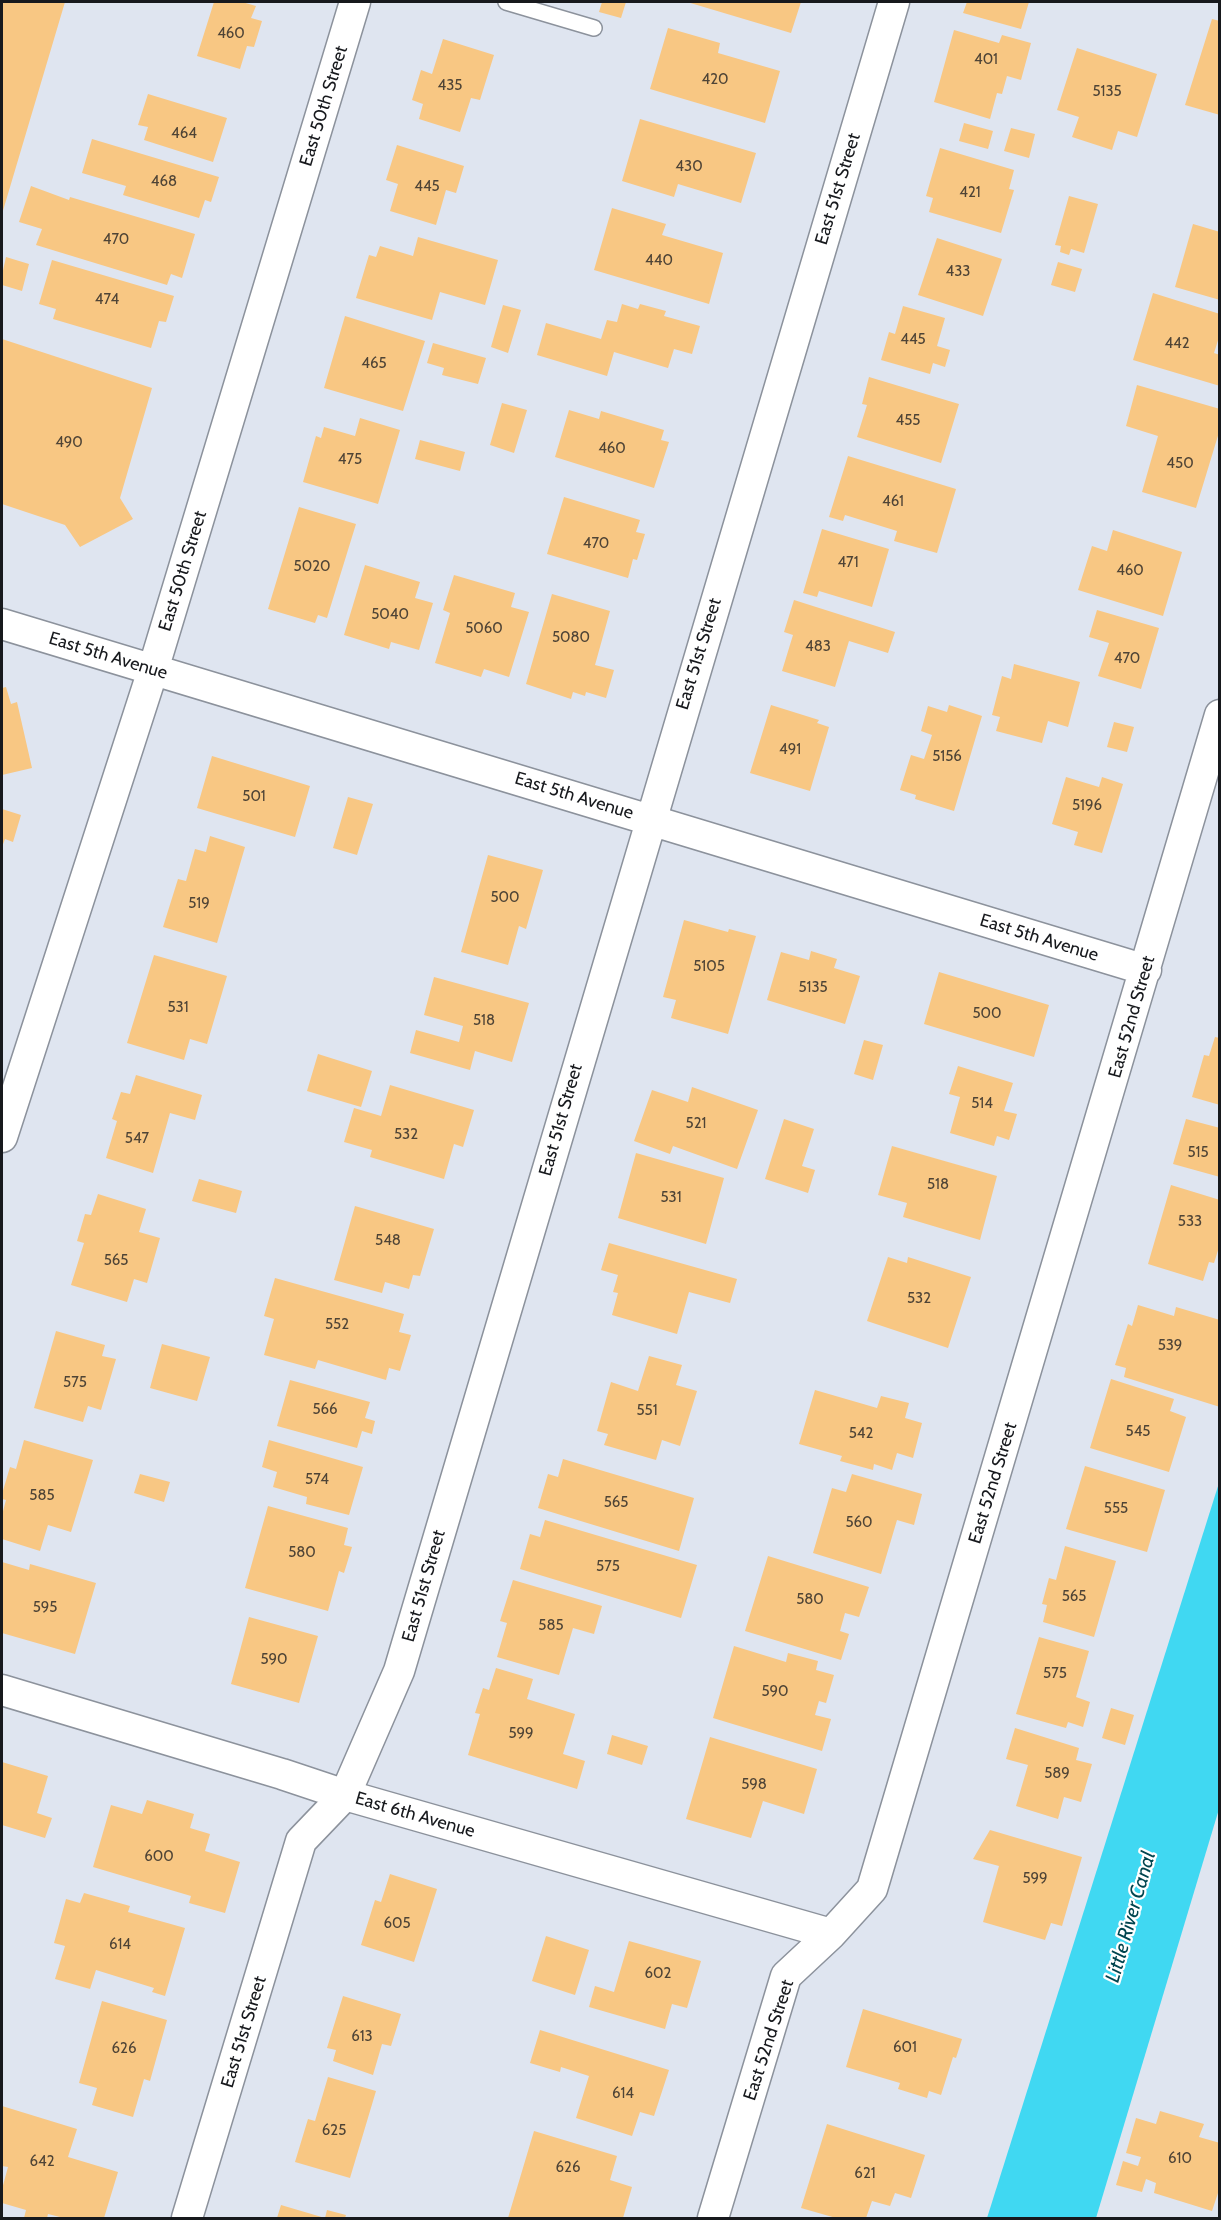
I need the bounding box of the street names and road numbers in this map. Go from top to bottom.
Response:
street label: East 50th Street [295,43,353,169]
street label: East 51st Street [811,131,865,247]
street label: East 50th Street [154,508,212,634]
street label: East 51st Street [672,596,726,712]
street label: East 5th Avenue [46,628,170,684]
street label: East 5th Avenue [512,768,636,824]
street label: East 5th Avenue [977,910,1101,966]
street label: East 52nd Street [1104,954,1160,1080]
street label: East 51st Street [535,1061,587,1179]
street label: East 52nd Street [964,1420,1022,1546]
street label: East 51st Street [398,1527,450,1645]
street label: East 6th Avenue [353,1788,477,1842]
street label: East 51st Street [217,1974,271,2090]
street label: East 52nd Street [739,1977,799,2103]

